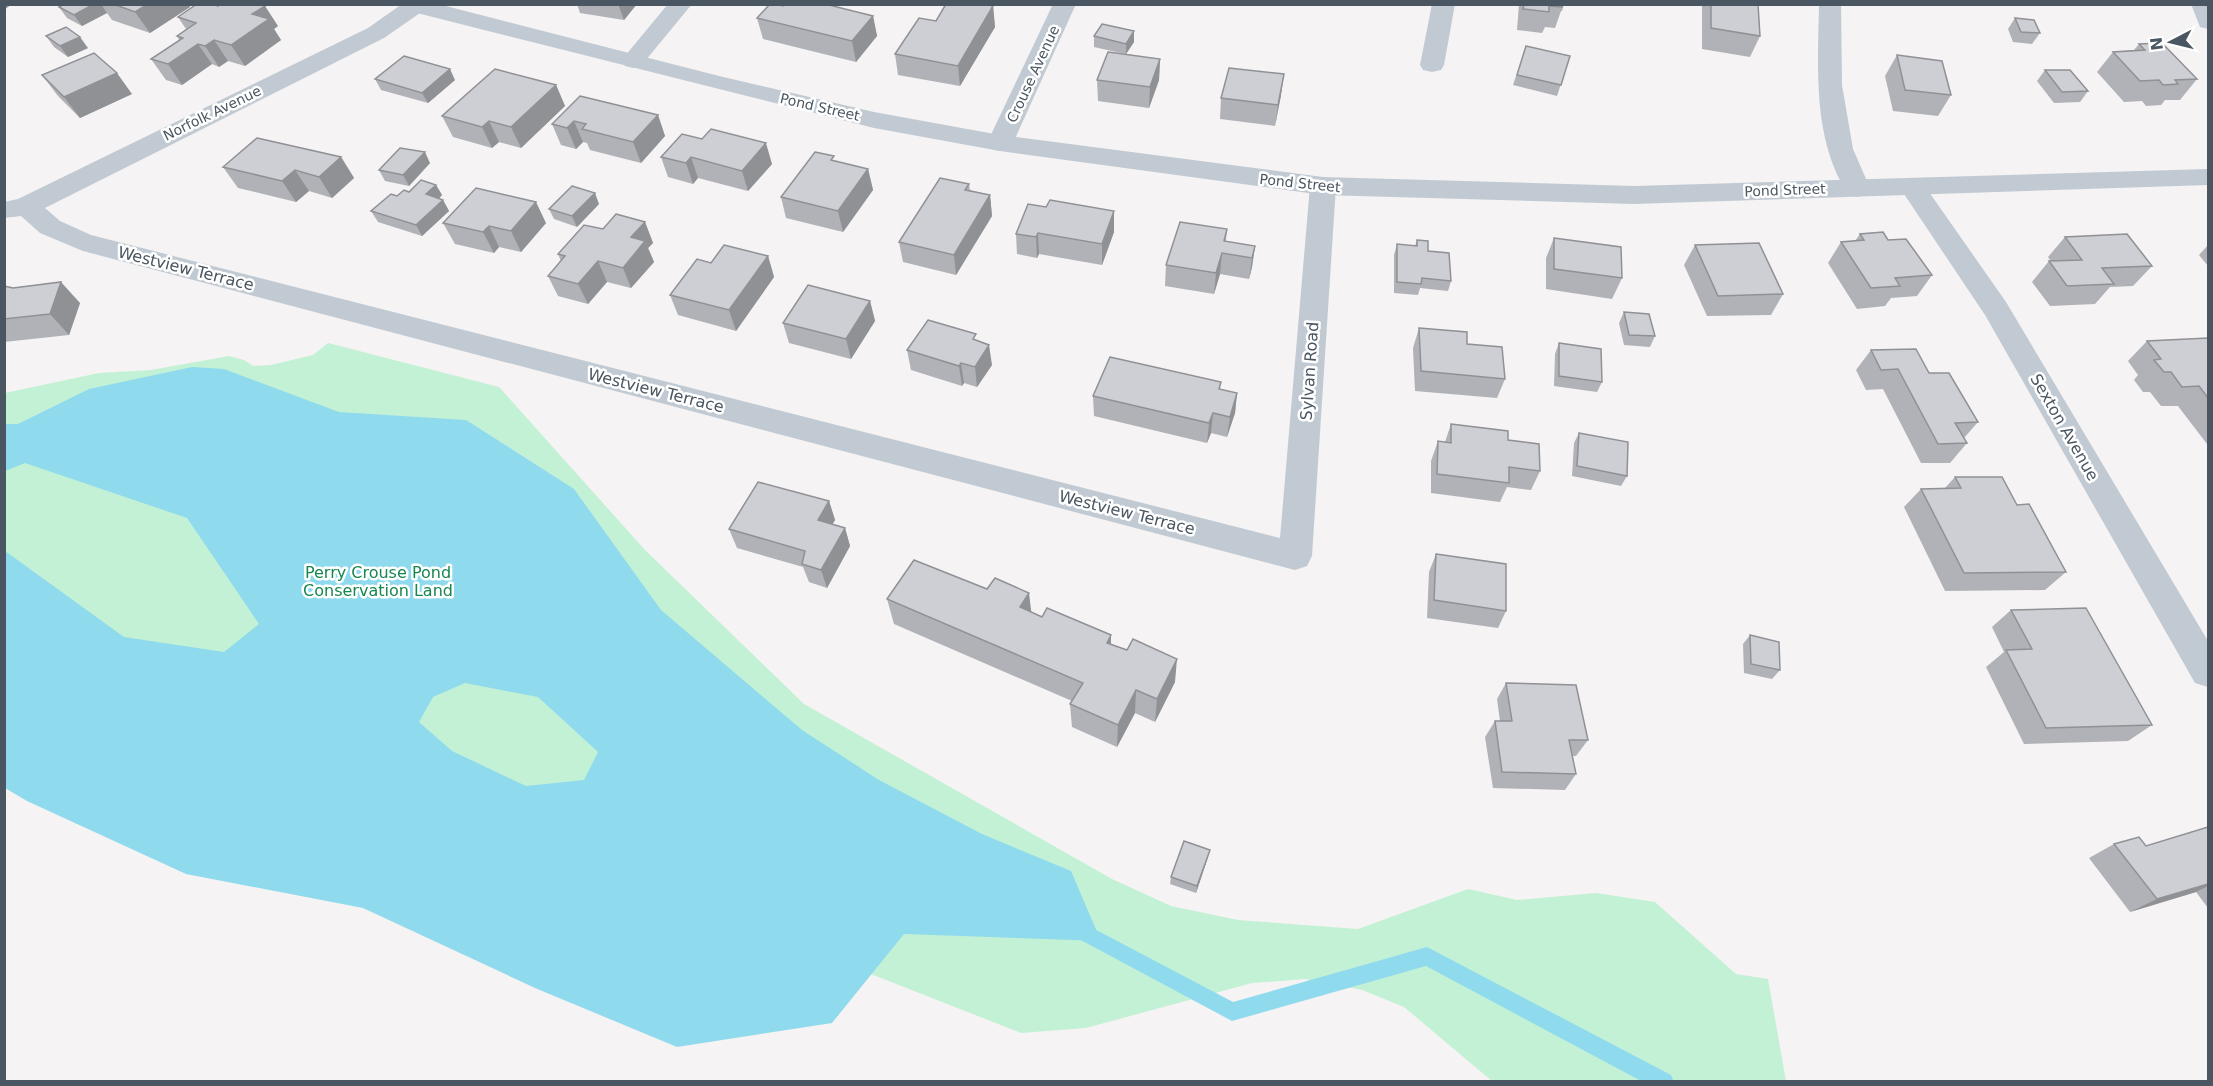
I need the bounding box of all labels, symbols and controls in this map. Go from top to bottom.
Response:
north arrow [2141,12,2201,72]
street label: Crouse Avenue [1004,23,1062,125]
text: N [2146,36,2167,52]
street label: Norfolk Avenue [161,82,263,144]
street label: Pond Street [779,90,862,124]
street label: Pond Street [1259,171,1342,195]
street label: Pond Street [1744,181,1826,199]
street label: Westview Terrace [116,242,256,295]
street label: Sylvan Road [1297,321,1322,421]
street label: Westview Terrace [586,364,726,417]
street label: Sexton Avenue [2026,371,2103,484]
street label: Westview Terrace [1057,486,1197,539]
park label: Perry Crouse Pond Conservation Land [303,563,453,600]

